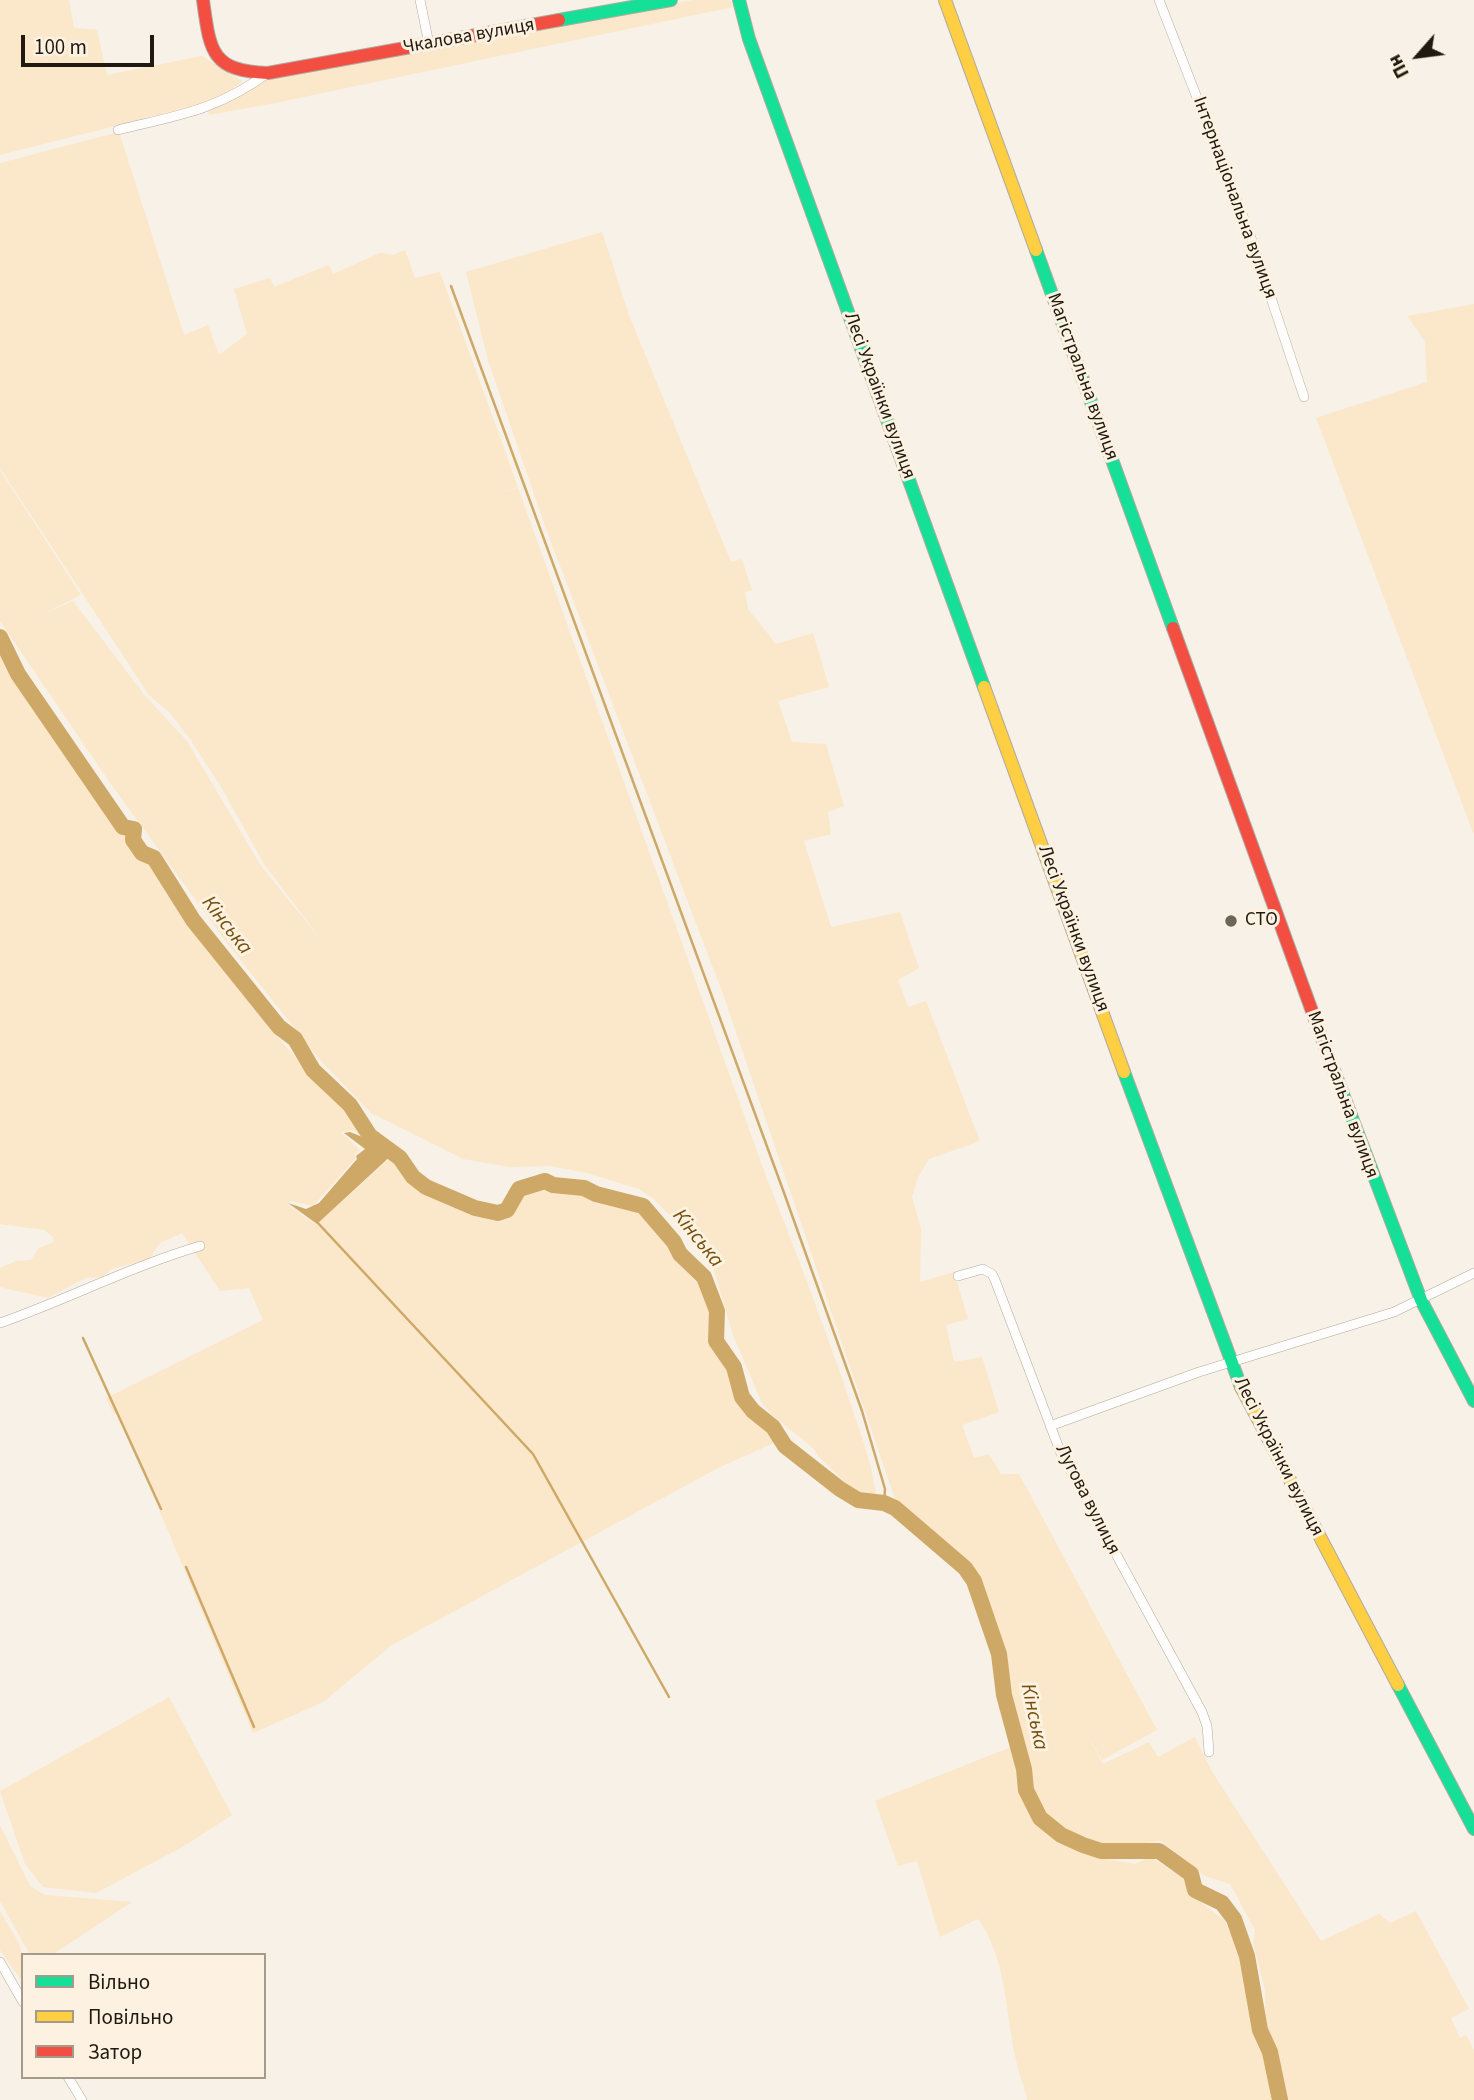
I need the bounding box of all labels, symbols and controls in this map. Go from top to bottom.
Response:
street label: Чкалова вулиця [401,14,537,60]
scale bar [24,21,158,65]
north arrow [1383,21,1453,91]
text: 100 m [34,32,87,62]
text: Пн [1382,49,1416,83]
street label: Інтернаціональна вулиця [1187,94,1281,302]
street label: Магістральна вулиця [1041,290,1123,464]
street label: Лесі Українки вулиця [838,309,920,483]
street label: Лесі Українки вулиця [1032,842,1114,1016]
water label: Кінська [195,892,257,960]
place label: СТО [1245,910,1278,932]
marker: СТО [1223,913,1239,929]
street label: Магістральна вулиця [1301,1008,1383,1182]
water label: Кінська [666,1205,728,1273]
street label: Лесі Українки вулиця [1228,1374,1328,1540]
street label: Лугова вулиця [1049,1441,1125,1559]
water label: Кінська [1014,1681,1052,1753]
legend [21,1953,266,2079]
text: Вільно [88,1967,150,1997]
text: Повільно [88,2002,173,2032]
text: Затор [88,2037,142,2067]

